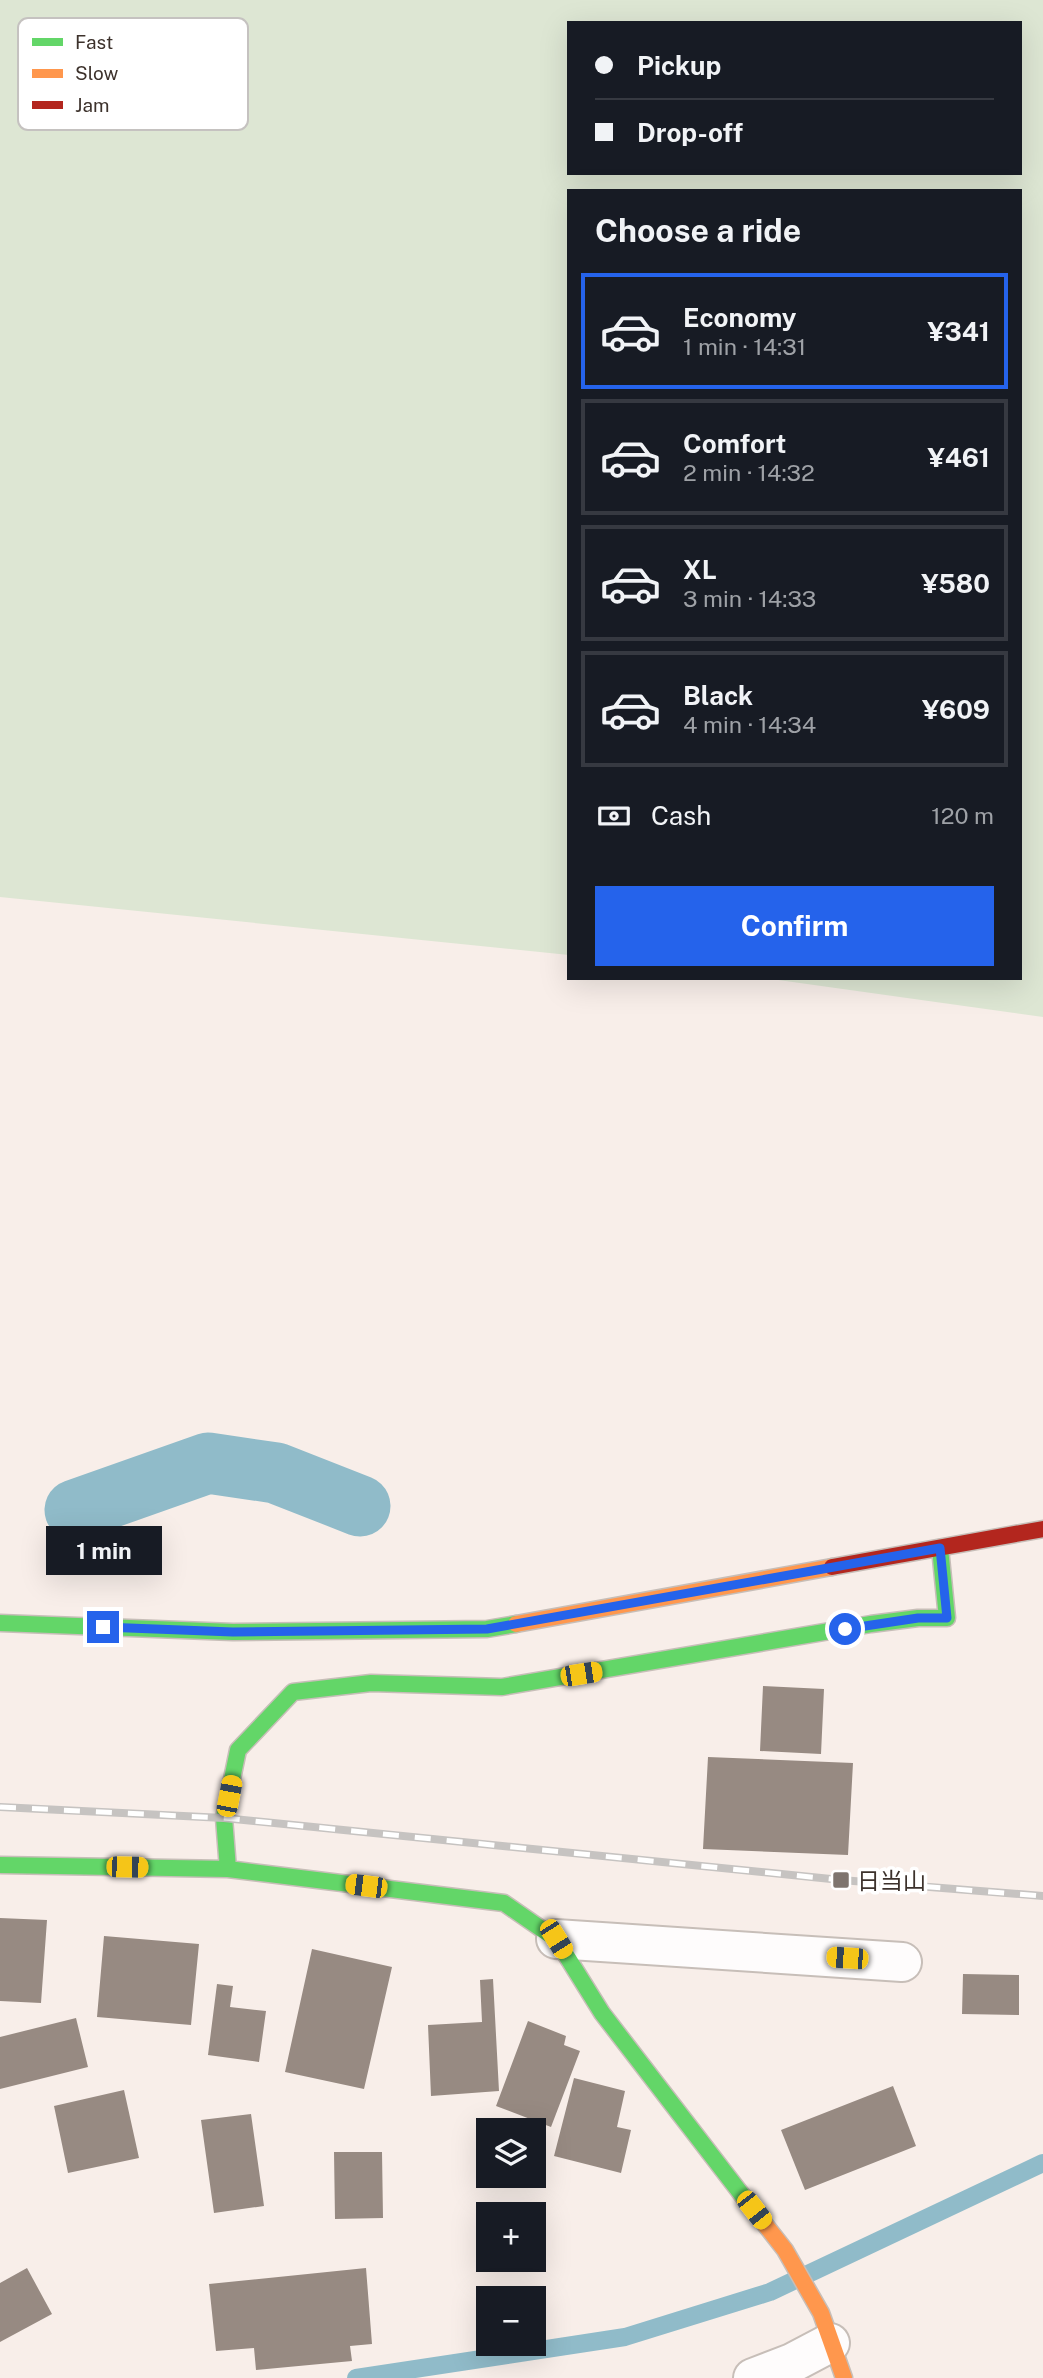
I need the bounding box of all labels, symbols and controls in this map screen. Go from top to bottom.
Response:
legend [18,18,248,130]
text: Fast [75,31,113,53]
text: Pickup [637,50,721,81]
text: Slow [75,62,119,84]
text: Jam [75,94,109,116]
text: Drop-off [637,117,743,148]
text: Choose a ride [595,212,801,249]
icon: car [599,300,662,363]
text: Economy [683,302,796,333]
text: ¥341 [927,316,990,347]
text: 1 min · 14:31 [683,333,806,360]
icon: car [599,426,662,489]
text: Comfort [683,428,786,459]
text: ¥461 [928,442,990,473]
text: 2 min · 14:32 [683,459,815,486]
icon: car [599,552,662,615]
text: XL [683,554,717,585]
text: ¥580 [921,568,990,599]
text: 3 min · 14:33 [683,585,816,612]
icon: car [599,678,662,741]
text: Black [683,680,753,711]
text: ¥609 [922,694,990,725]
text: 4 min · 14:34 [683,711,816,738]
icon: cash [595,797,633,835]
text: Cash [651,800,711,831]
text: 120 m [931,802,994,829]
button: Confirm [595,886,994,966]
callout: 1 min [45,1526,161,1574]
text: 1 min [76,1537,132,1564]
route end [87,1611,119,1643]
route start [829,1613,861,1645]
car [559,1660,604,1688]
car [215,1773,244,1819]
car [106,1856,149,1878]
place label: 日当山 [857,1867,926,1894]
marker: 日当山 [831,1870,851,1890]
car [344,1873,389,1899]
car [536,1916,577,1962]
car [826,1946,869,1970]
map controls [476,2118,546,2356]
button: layers [476,2118,546,2188]
car [733,2187,776,2233]
button: + [476,2202,546,2272]
button: − [476,2286,546,2356]

